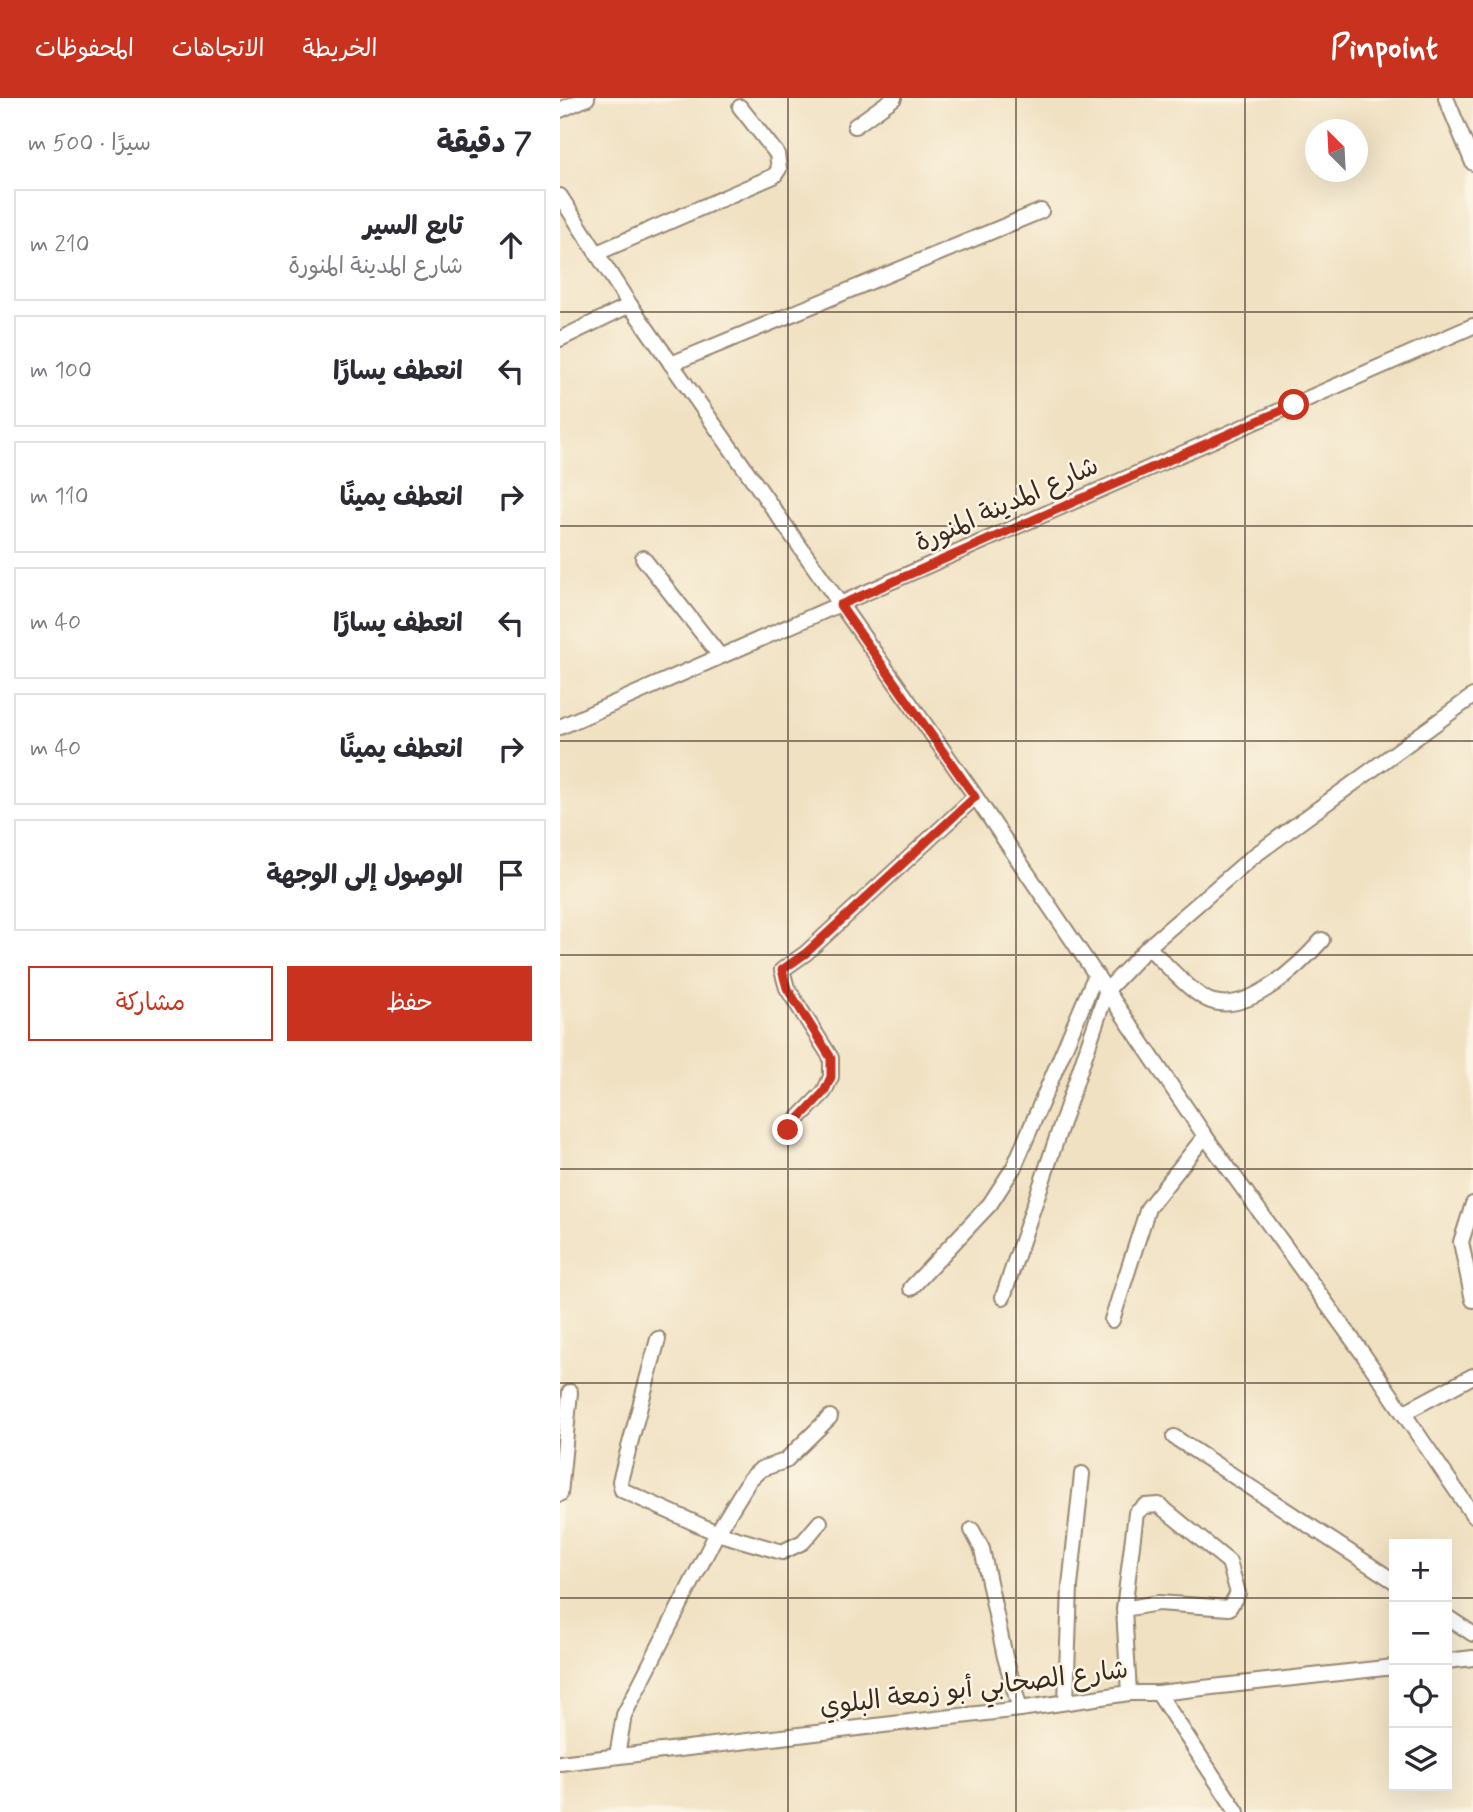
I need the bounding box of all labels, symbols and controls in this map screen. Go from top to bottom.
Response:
text: Pinpoint [1330,27,1438,71]
text: المحفوظات [35,34,134,65]
text: الاتجاهات [172,34,265,65]
text: الخريطة [303,34,377,65]
north arrow [1305,119,1368,182]
text: 7 دقيقة [436,124,532,163]
text: سيرًا · 500 m [28,129,151,159]
text: تابع السير [363,210,463,244]
icon: ahead [492,226,530,264]
text: 210 m [30,230,90,260]
text: شارع المدينة المنورة [288,252,463,282]
icon: left [492,352,530,390]
text: انعطف يسارًا [333,355,463,389]
text: 100 m [30,356,92,386]
route start [1278,389,1309,420]
street label: شارع المدينة المنورة [910,449,1104,561]
icon: right [492,478,530,516]
text: انعطف يمينًا [340,481,463,515]
text: 110 m [30,482,89,512]
icon: left [492,604,530,642]
text: انعطف يسارًا [333,607,463,641]
text: 40 m [30,608,81,638]
icon: right [492,730,530,768]
text: انعطف يمينًا [340,733,463,767]
text: 40 m [30,734,81,764]
icon: arrive [492,856,530,894]
text: الوصول إلى الوجهة [266,859,463,893]
button: مشاركة [28,966,273,1041]
button: حفظ [287,966,532,1041]
route end [772,1114,803,1145]
map controls [1389,1539,1452,1791]
button: + [1389,1539,1452,1602]
button: − [1389,1602,1452,1665]
street label: شارع الصحابي أبو زمعة البلوي [818,1653,1131,1729]
button: locate [1389,1665,1452,1728]
button: layers [1389,1728,1452,1791]

